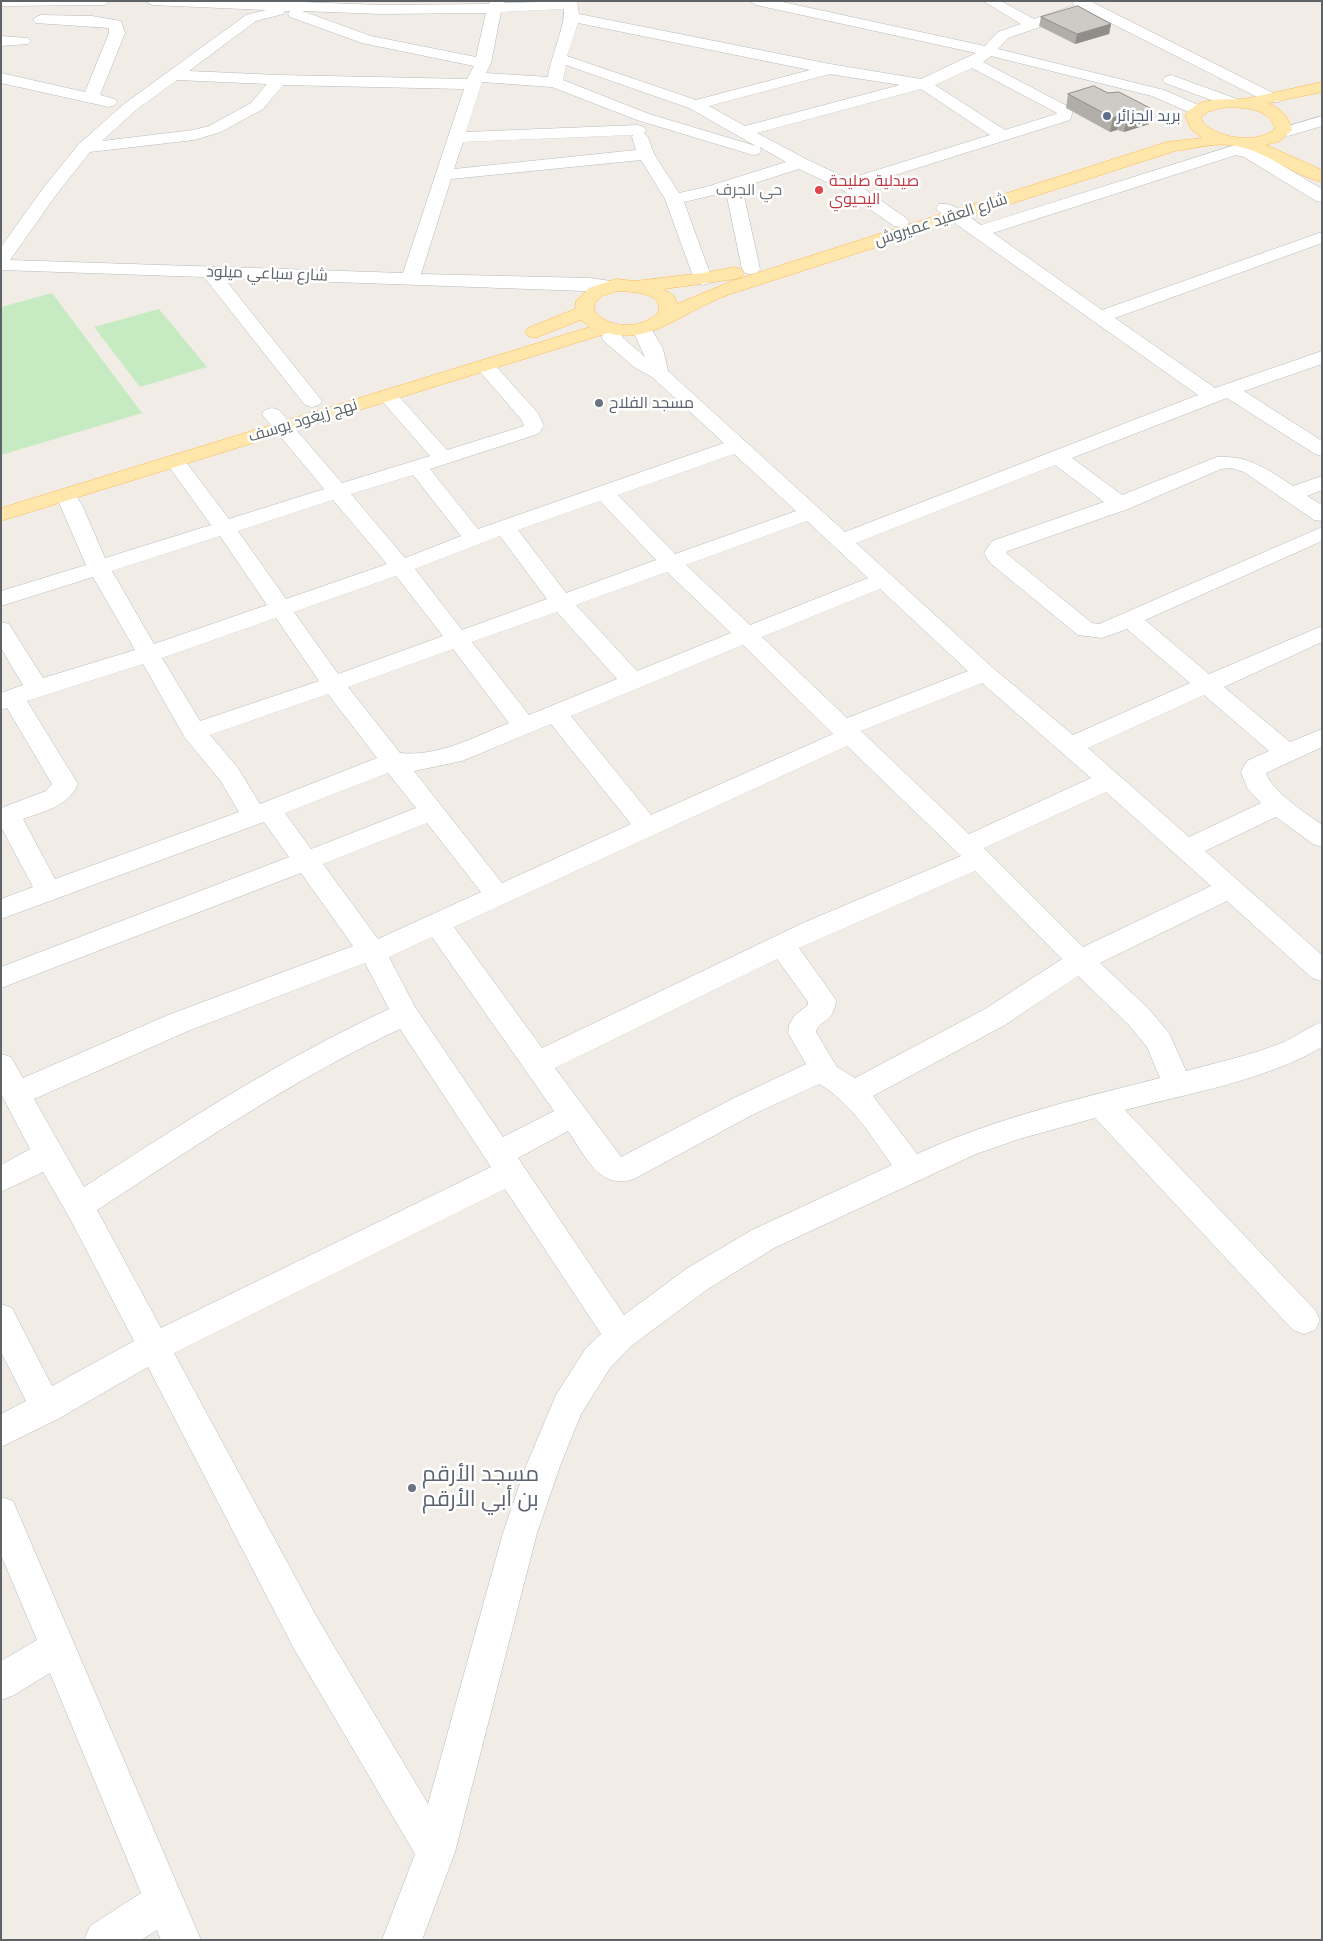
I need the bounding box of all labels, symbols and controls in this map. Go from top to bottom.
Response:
place label: بريد الجزائر [1117,106,1181,126]
marker: بريد الجزائر [1101,110,1113,122]
place label: صيدلية صليحة اليحيوي [829,171,919,209]
district label: حي الجرف [716,180,782,200]
marker: صيدلية صليحة اليحيوي [813,184,825,196]
street label: شارع العقيد عميروش [872,189,1010,251]
street label: شارع سباعي ميلود [206,262,328,286]
place label: مسجد الفلاح [609,393,694,413]
street label: نهج زيغود يوسف [246,395,360,447]
marker: مسجد الفلاح [593,397,605,409]
place label: مسجد الأرقم بن أبي الأرقم [422,1462,539,1514]
marker: مسجد الأرقم بن أبي الأرقم [406,1482,418,1494]

